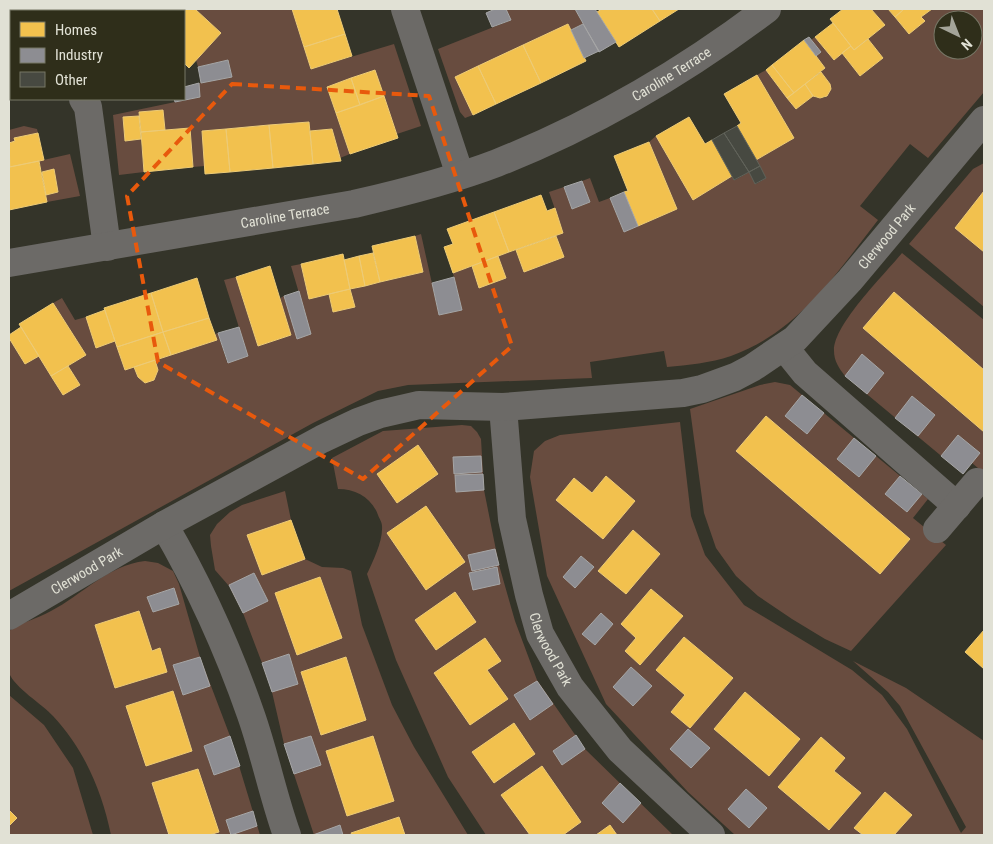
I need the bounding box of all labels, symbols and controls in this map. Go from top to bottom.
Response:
legend [10,10,185,100]
north arrow [933,10,983,60]
text: Homes [55,21,97,39]
text: N [958,36,975,53]
street label: Caroline Terrace [629,43,714,104]
text: Industry [55,46,103,64]
text: Other [55,71,88,89]
street label: Caroline Terrace [239,200,331,231]
street label: Clerwood Park [855,200,919,272]
street label: Clerwood Park [48,543,126,598]
street label: Clerwood Park [526,611,576,689]

